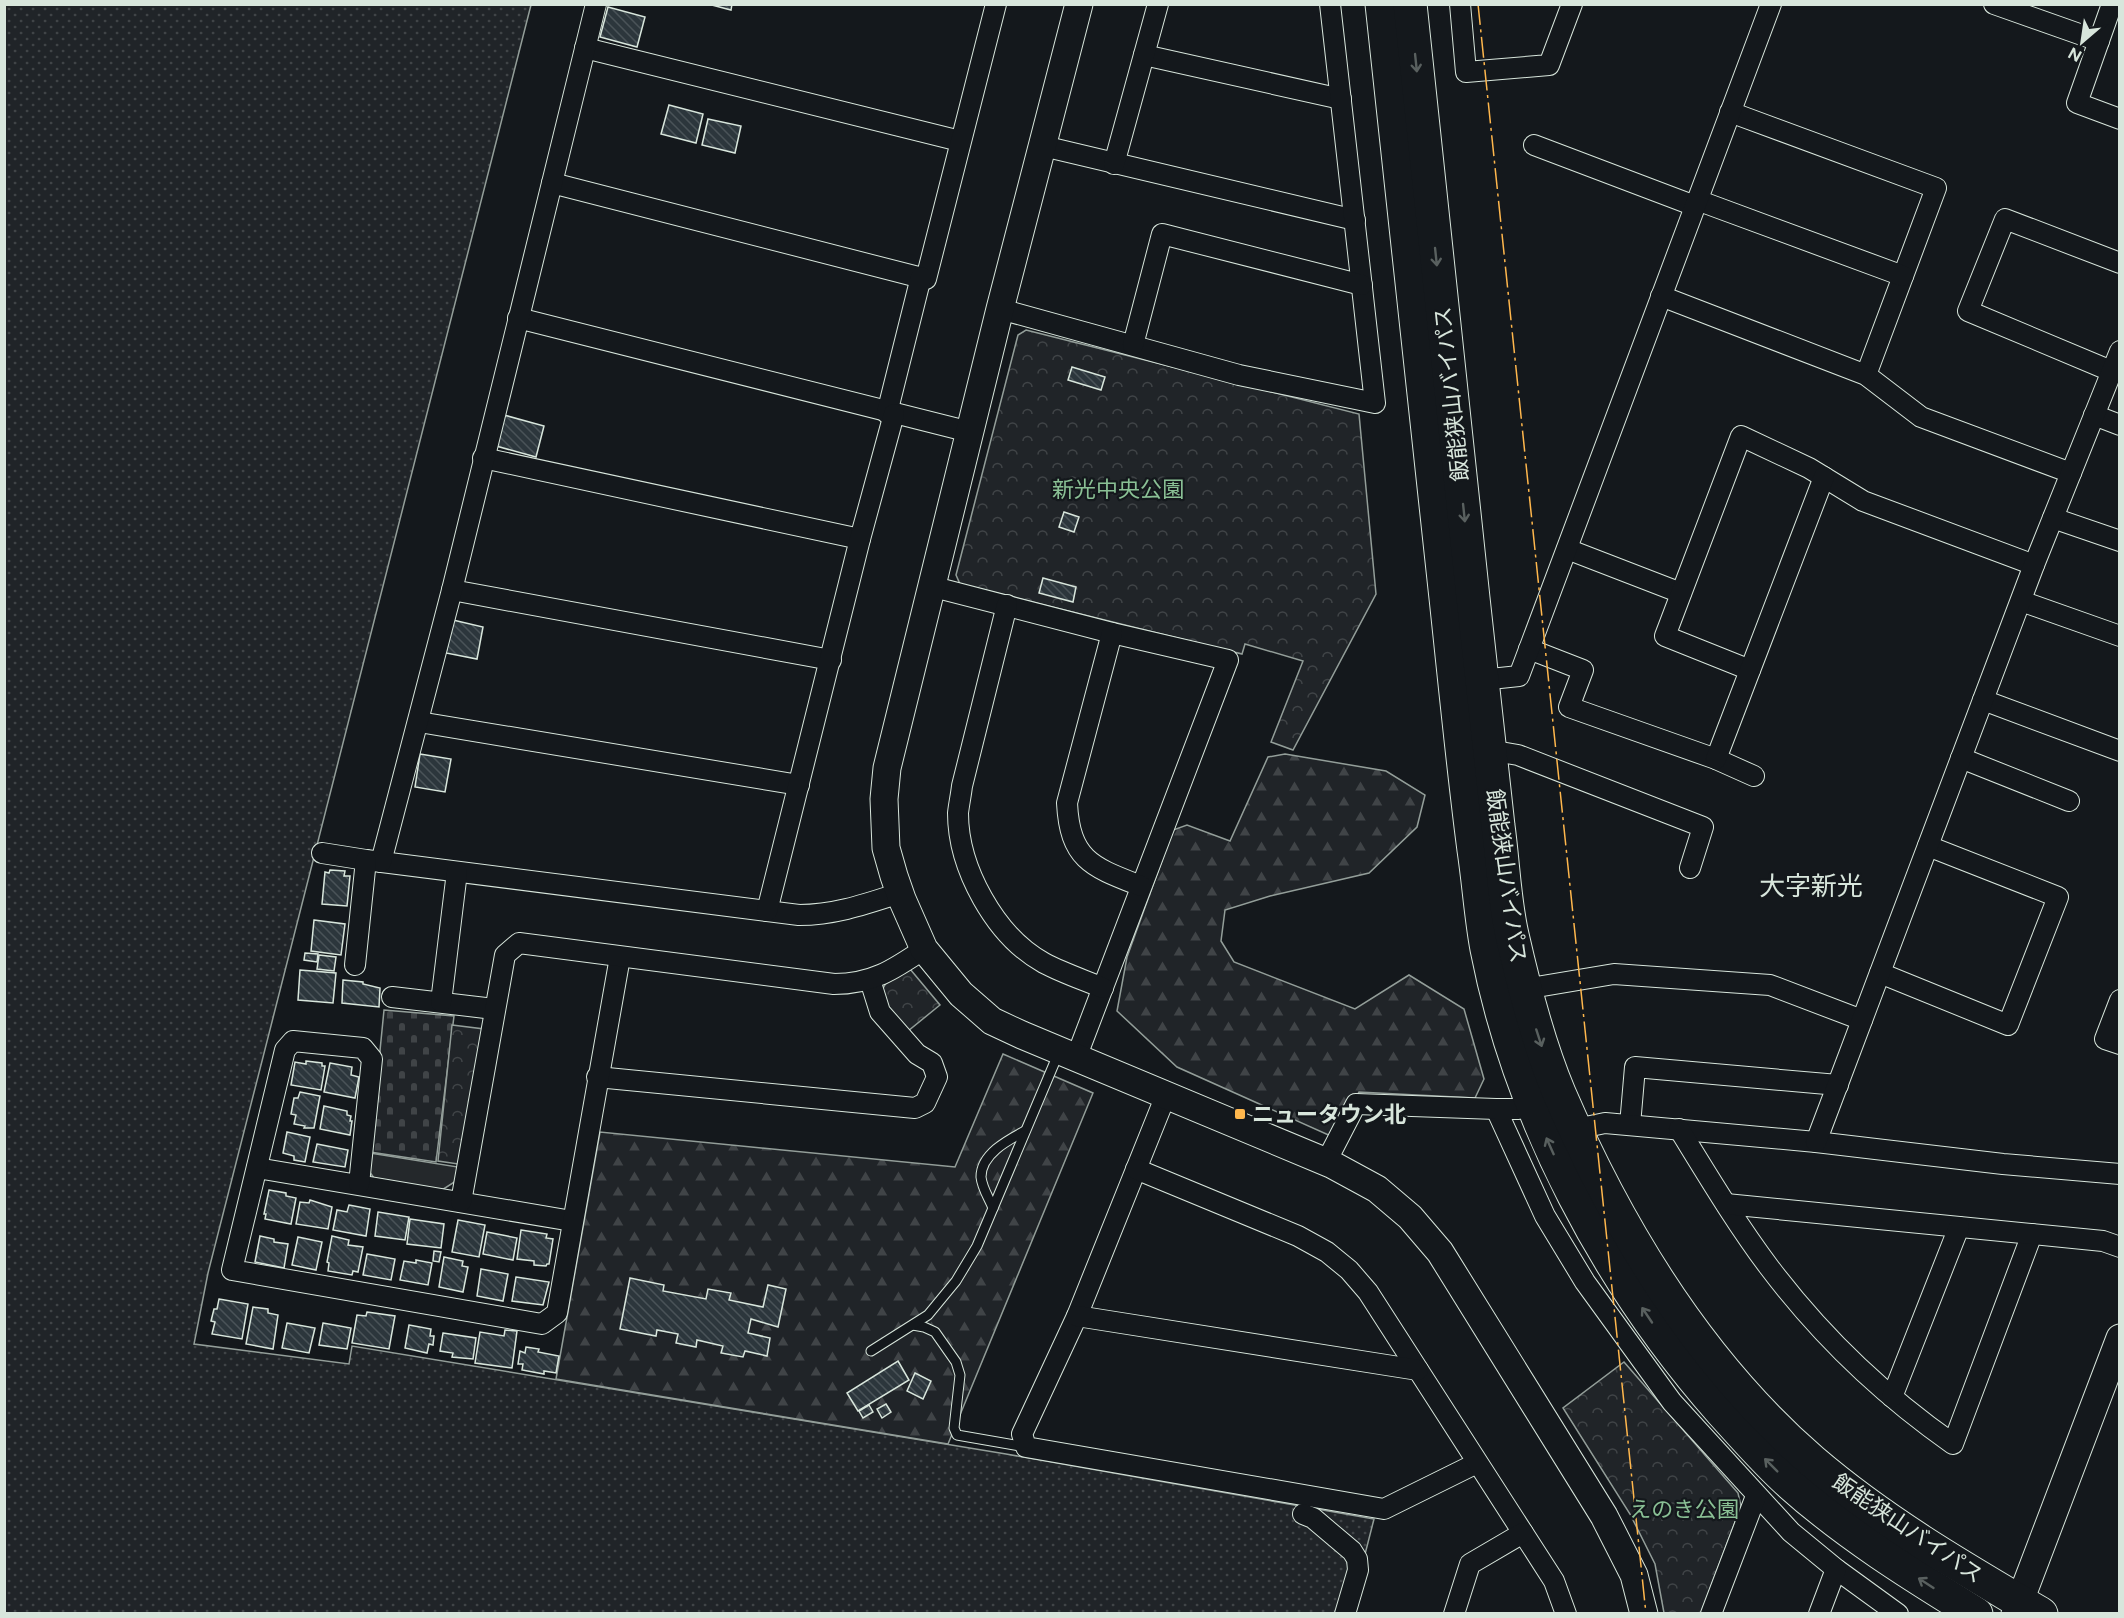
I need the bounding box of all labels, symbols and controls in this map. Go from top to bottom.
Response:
north arrow [2052,12,2112,72]
text: N [2065,43,2085,66]
one-way arrow [1411,52,1422,72]
one-way arrow [1431,246,1442,266]
street label: 飯能狭山バイパス [1429,305,1474,483]
park label: 新光中央公園 [1052,476,1184,503]
one-way arrow [1458,503,1469,523]
street label: 飯能狭山バイパス [1481,787,1532,965]
district label: 大字新光 [1759,870,1863,902]
one-way arrow [1535,1028,1546,1047]
place label: ニュータウン北 [1252,1101,1406,1128]
marker: ニュータウン北 [1233,1107,1247,1121]
one-way arrow [1544,1137,1556,1155]
one-way arrow [1640,1307,1652,1324]
one-way arrow [1764,1457,1779,1472]
street label: 飯能狭山バイパス [1827,1468,1988,1589]
park label: えのき公園 [1629,1496,1739,1523]
one-way arrow [1918,1577,1935,1589]

